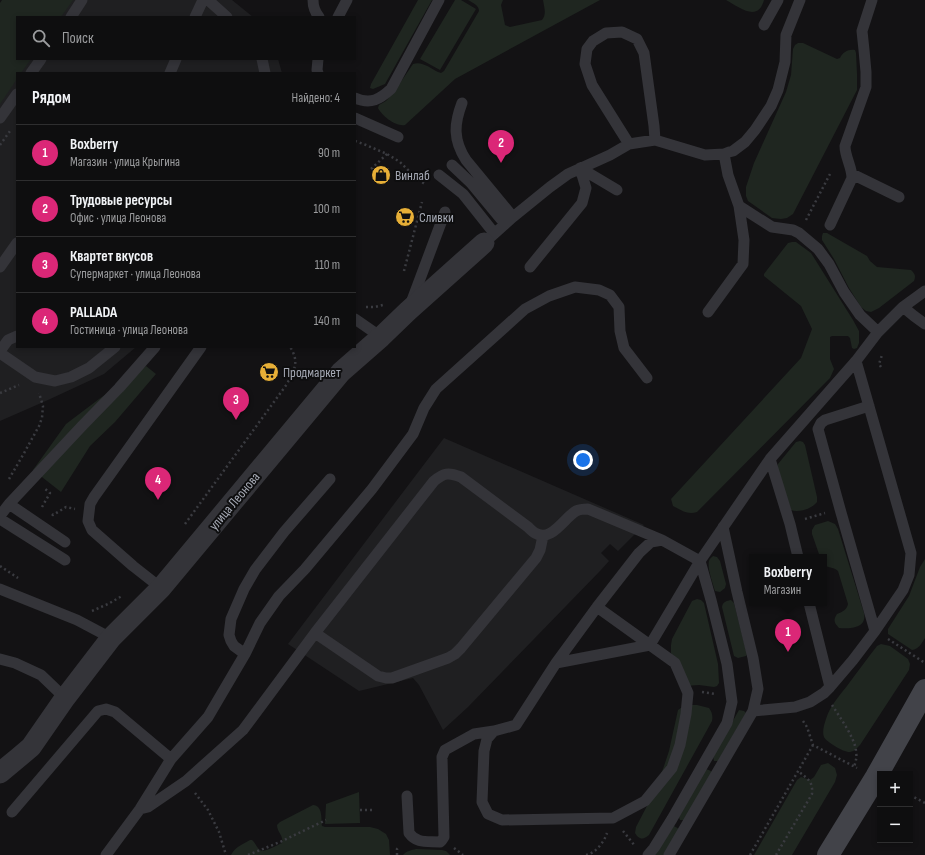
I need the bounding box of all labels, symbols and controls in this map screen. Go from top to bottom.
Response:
search box [16,16,356,60]
icon: search [30,27,52,49]
text: Поиск [62,29,94,48]
text: Рядом [32,88,71,108]
text: Найдено: 4 [292,90,340,106]
pin: 2 [488,130,514,163]
text: Boxberry [70,135,118,154]
text: 1 [42,145,48,161]
text: 90 m [318,145,340,161]
text: Магазин · улица Крыгина [70,154,180,170]
shop icon: Винлаб [370,164,392,186]
place label: Винлаб [395,167,430,184]
text: Трудовые ресурсы [70,191,172,210]
text: 2 [42,201,48,217]
text: 100 m [313,201,340,217]
supermarket icon: Сливки [394,206,416,228]
place label: Сливки [419,209,454,226]
text: Офис · улица Леонова [70,210,166,226]
text: Квартет вкусов [70,247,153,266]
text: 3 [42,257,48,273]
text: 110 m [315,257,340,273]
text: Супермаркет · улица Леонова [70,266,201,282]
text: PALLADA [70,303,117,322]
text: 4 [42,313,48,329]
text: 140 m [314,313,340,329]
text: Гостиница · улица Леонова [70,322,188,338]
supermarket icon: Продмаркет [258,361,280,383]
place label: Продмаркет [283,364,341,381]
pin: 3 [223,387,249,420]
your location [573,450,593,470]
pin: 4 [145,467,171,500]
street label: улица Леонова [205,469,264,534]
popup [749,554,827,606]
text: Boxberry [764,563,812,582]
text: Магазин [764,582,801,598]
pin: 1 [775,619,801,652]
map controls [877,771,913,843]
button: + [877,771,913,807]
button: − [877,807,913,843]

